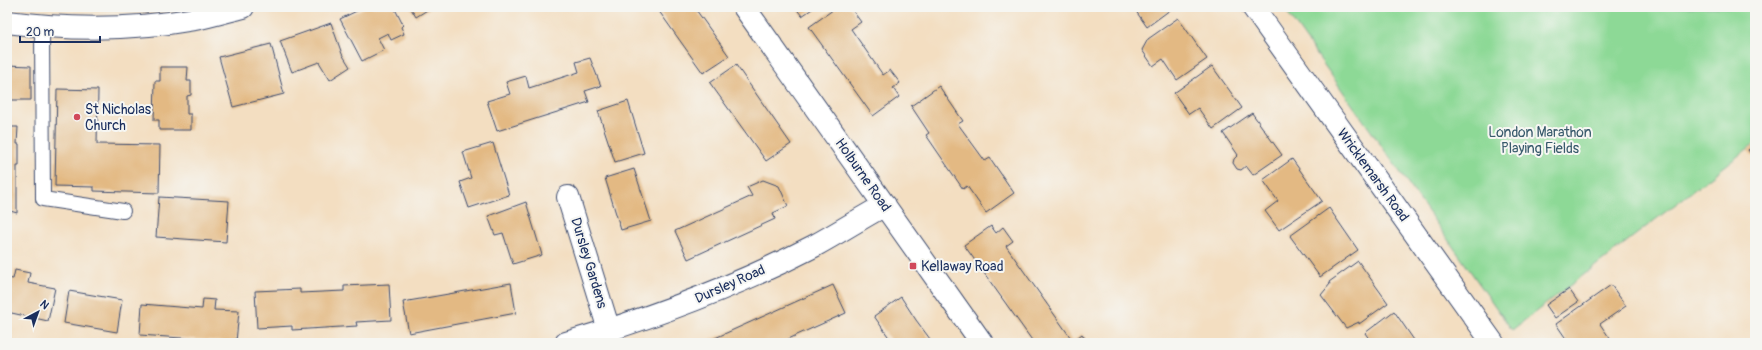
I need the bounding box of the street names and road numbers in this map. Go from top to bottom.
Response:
street label: Wricklemarsh Road [1333,125,1413,225]
street label: Holburne Road [832,135,895,215]
street label: Dursley Gardens [567,216,611,311]
street label: Dursley Road [692,261,768,307]

